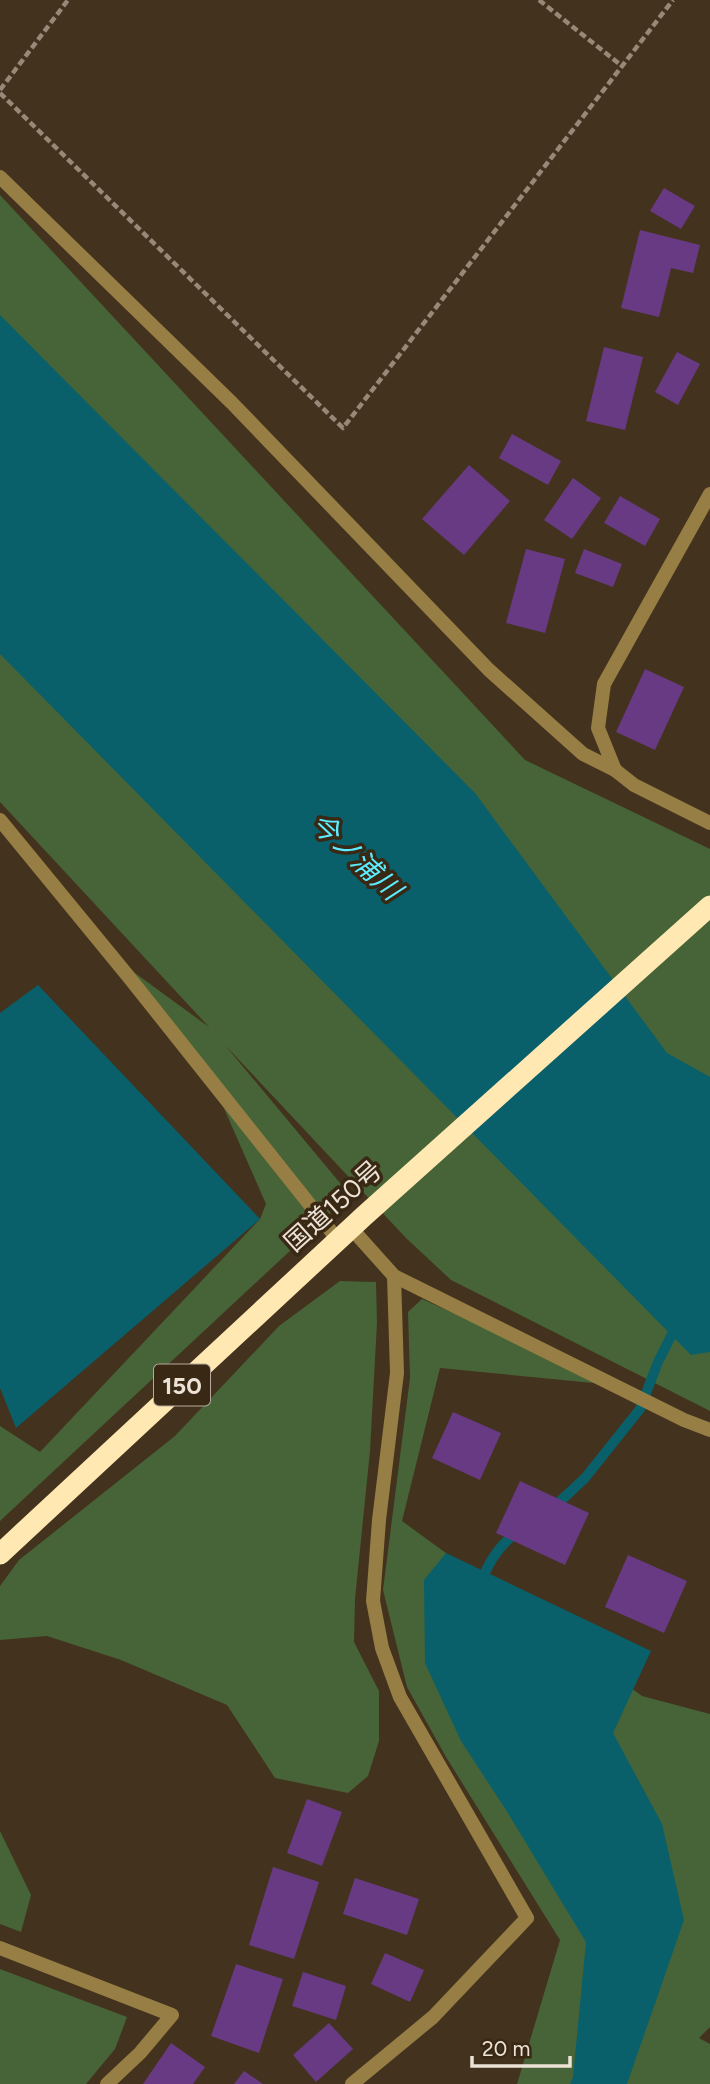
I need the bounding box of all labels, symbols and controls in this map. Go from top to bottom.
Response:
water label: 今ノ浦川 [303,805,411,909]
street label: 国道150号 [278,1154,388,1258]
road number: 150 [154,1364,210,1406]
scale bar [472,2024,570,2068]
text: 20 m [482,2036,530,2061]

